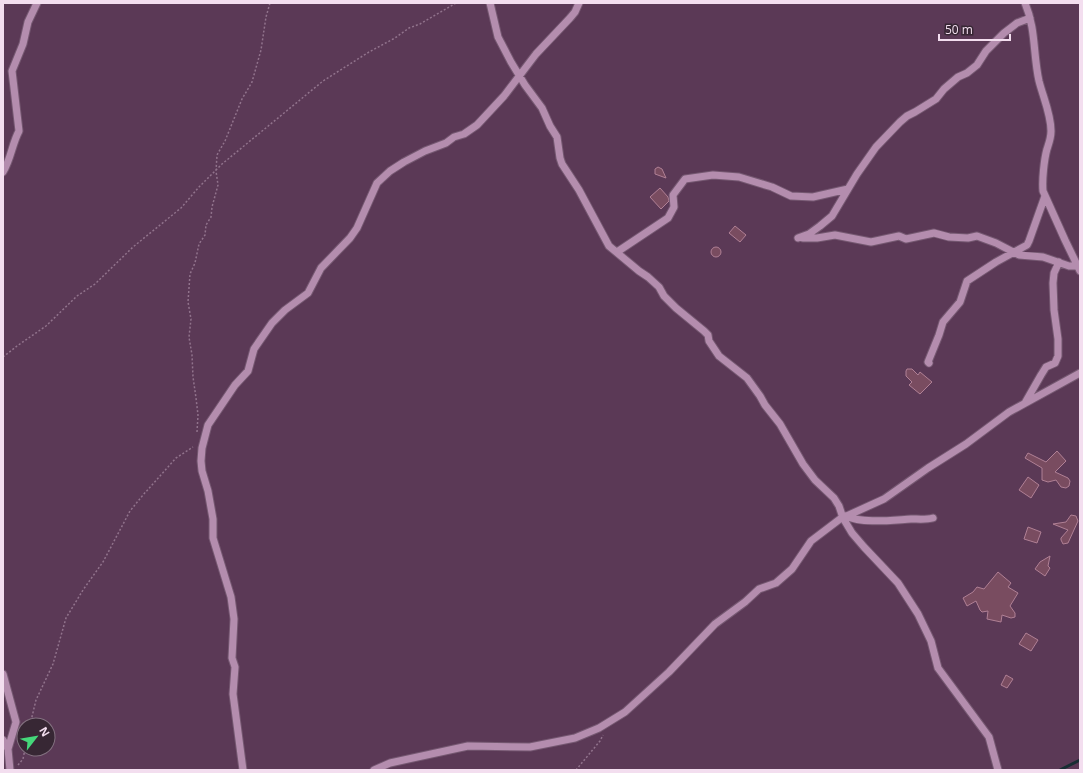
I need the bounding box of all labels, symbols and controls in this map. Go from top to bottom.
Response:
scale bar [939,16,1010,42]
text: 50 m [945,21,973,38]
north arrow [16,717,56,757]
text: N [36,724,54,739]

